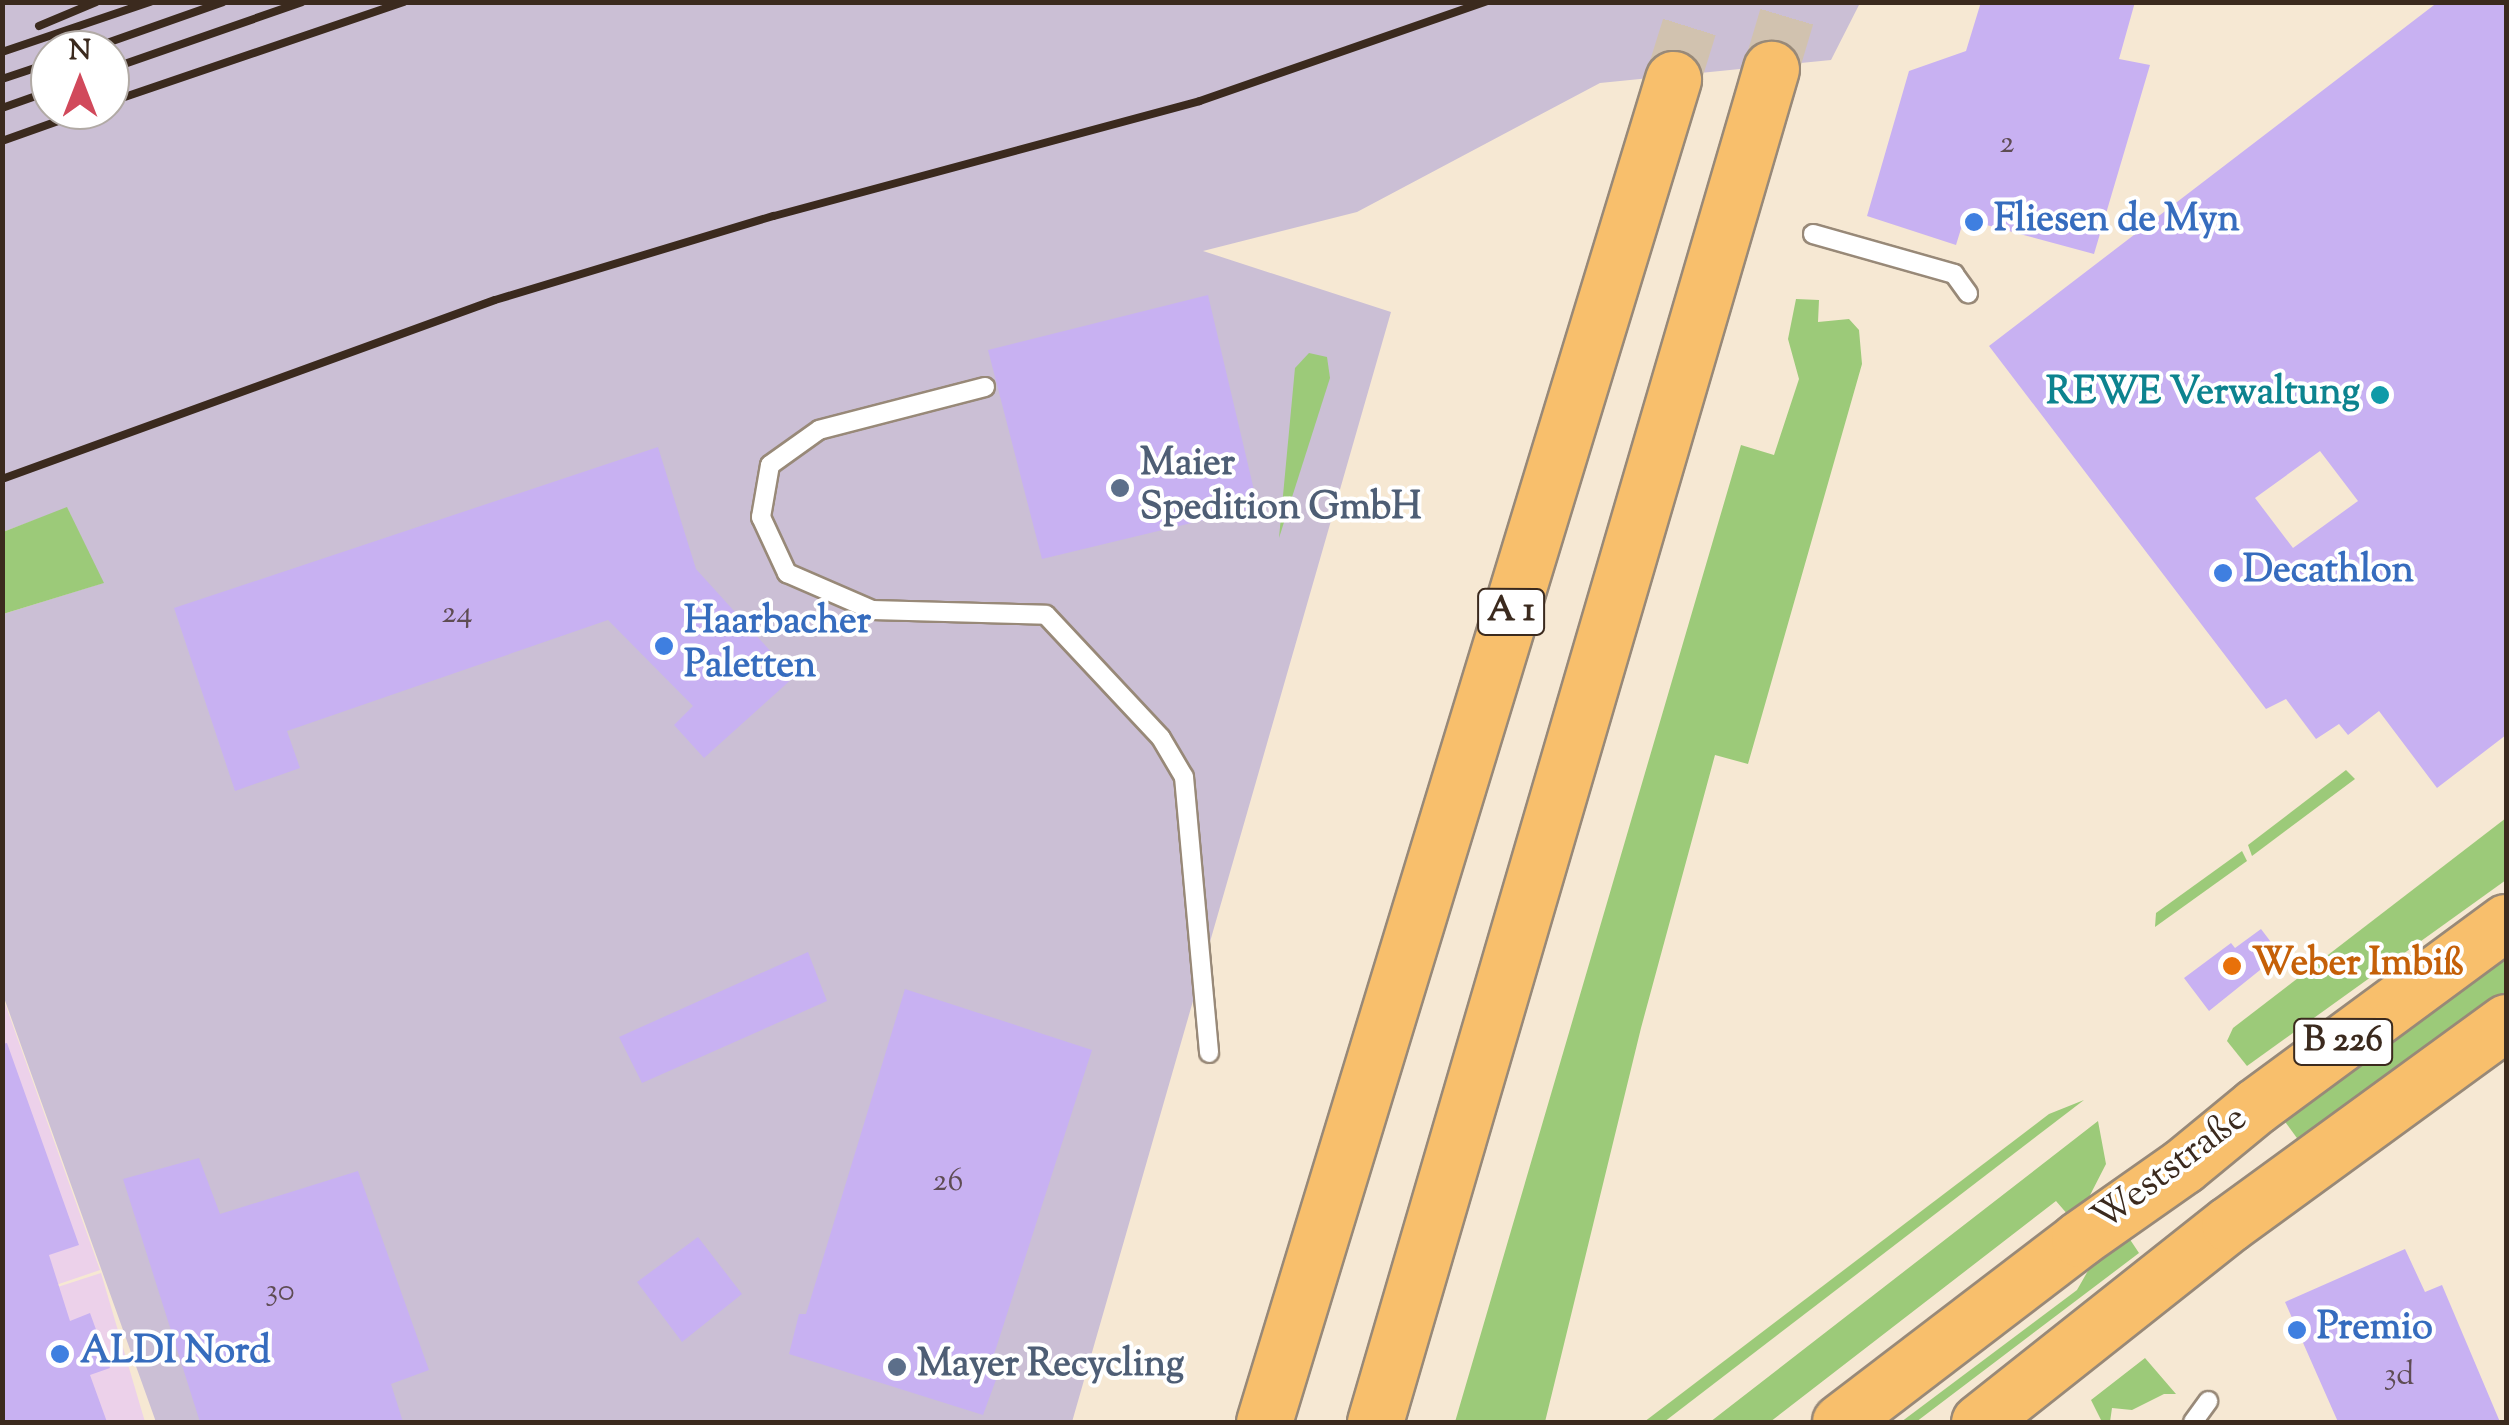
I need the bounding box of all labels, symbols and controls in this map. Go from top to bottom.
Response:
north arrow [30,30,130,130]
text: N [69,32,91,72]
house number: 2 [2000,125,2014,163]
place label: Fliesen de Myn [1994,199,2240,245]
marker: Fliesen de Myn [1963,211,1985,233]
place label: REWE Verwaltung [2046,372,2360,418]
marker: REWE Verwaltung [2369,384,2391,406]
place label: Maier Spedition GmbH [1140,443,1421,532]
marker: Maier Spedition GmbH [1109,477,1131,499]
place label: Decathlon [2243,550,2414,596]
marker: Decathlon [2212,562,2234,584]
road number: A 1 [1476,582,1546,642]
house number: 24 [441,595,473,633]
place label: Haarbacher Paletten [684,601,871,690]
marker: Haarbacher Paletten [653,635,675,657]
place label: Weber Imbiß [2252,943,2464,989]
marker: Weber Imbiß [2221,955,2243,977]
road number: B 226 [2293,1012,2393,1072]
street label: Weststraße [2085,1097,2257,1243]
house number: 26 [933,1163,963,1201]
house number: 30 [265,1273,295,1311]
place label: Premio [2317,1307,2433,1353]
marker: Premio [2286,1319,2308,1341]
place label: ALDI Nord [80,1331,271,1377]
marker: ALDI Nord [49,1343,71,1365]
place label: Mayer Recycling [917,1344,1184,1390]
marker: Mayer Recycling [886,1356,908,1378]
house number: 3d [2384,1357,2414,1395]

